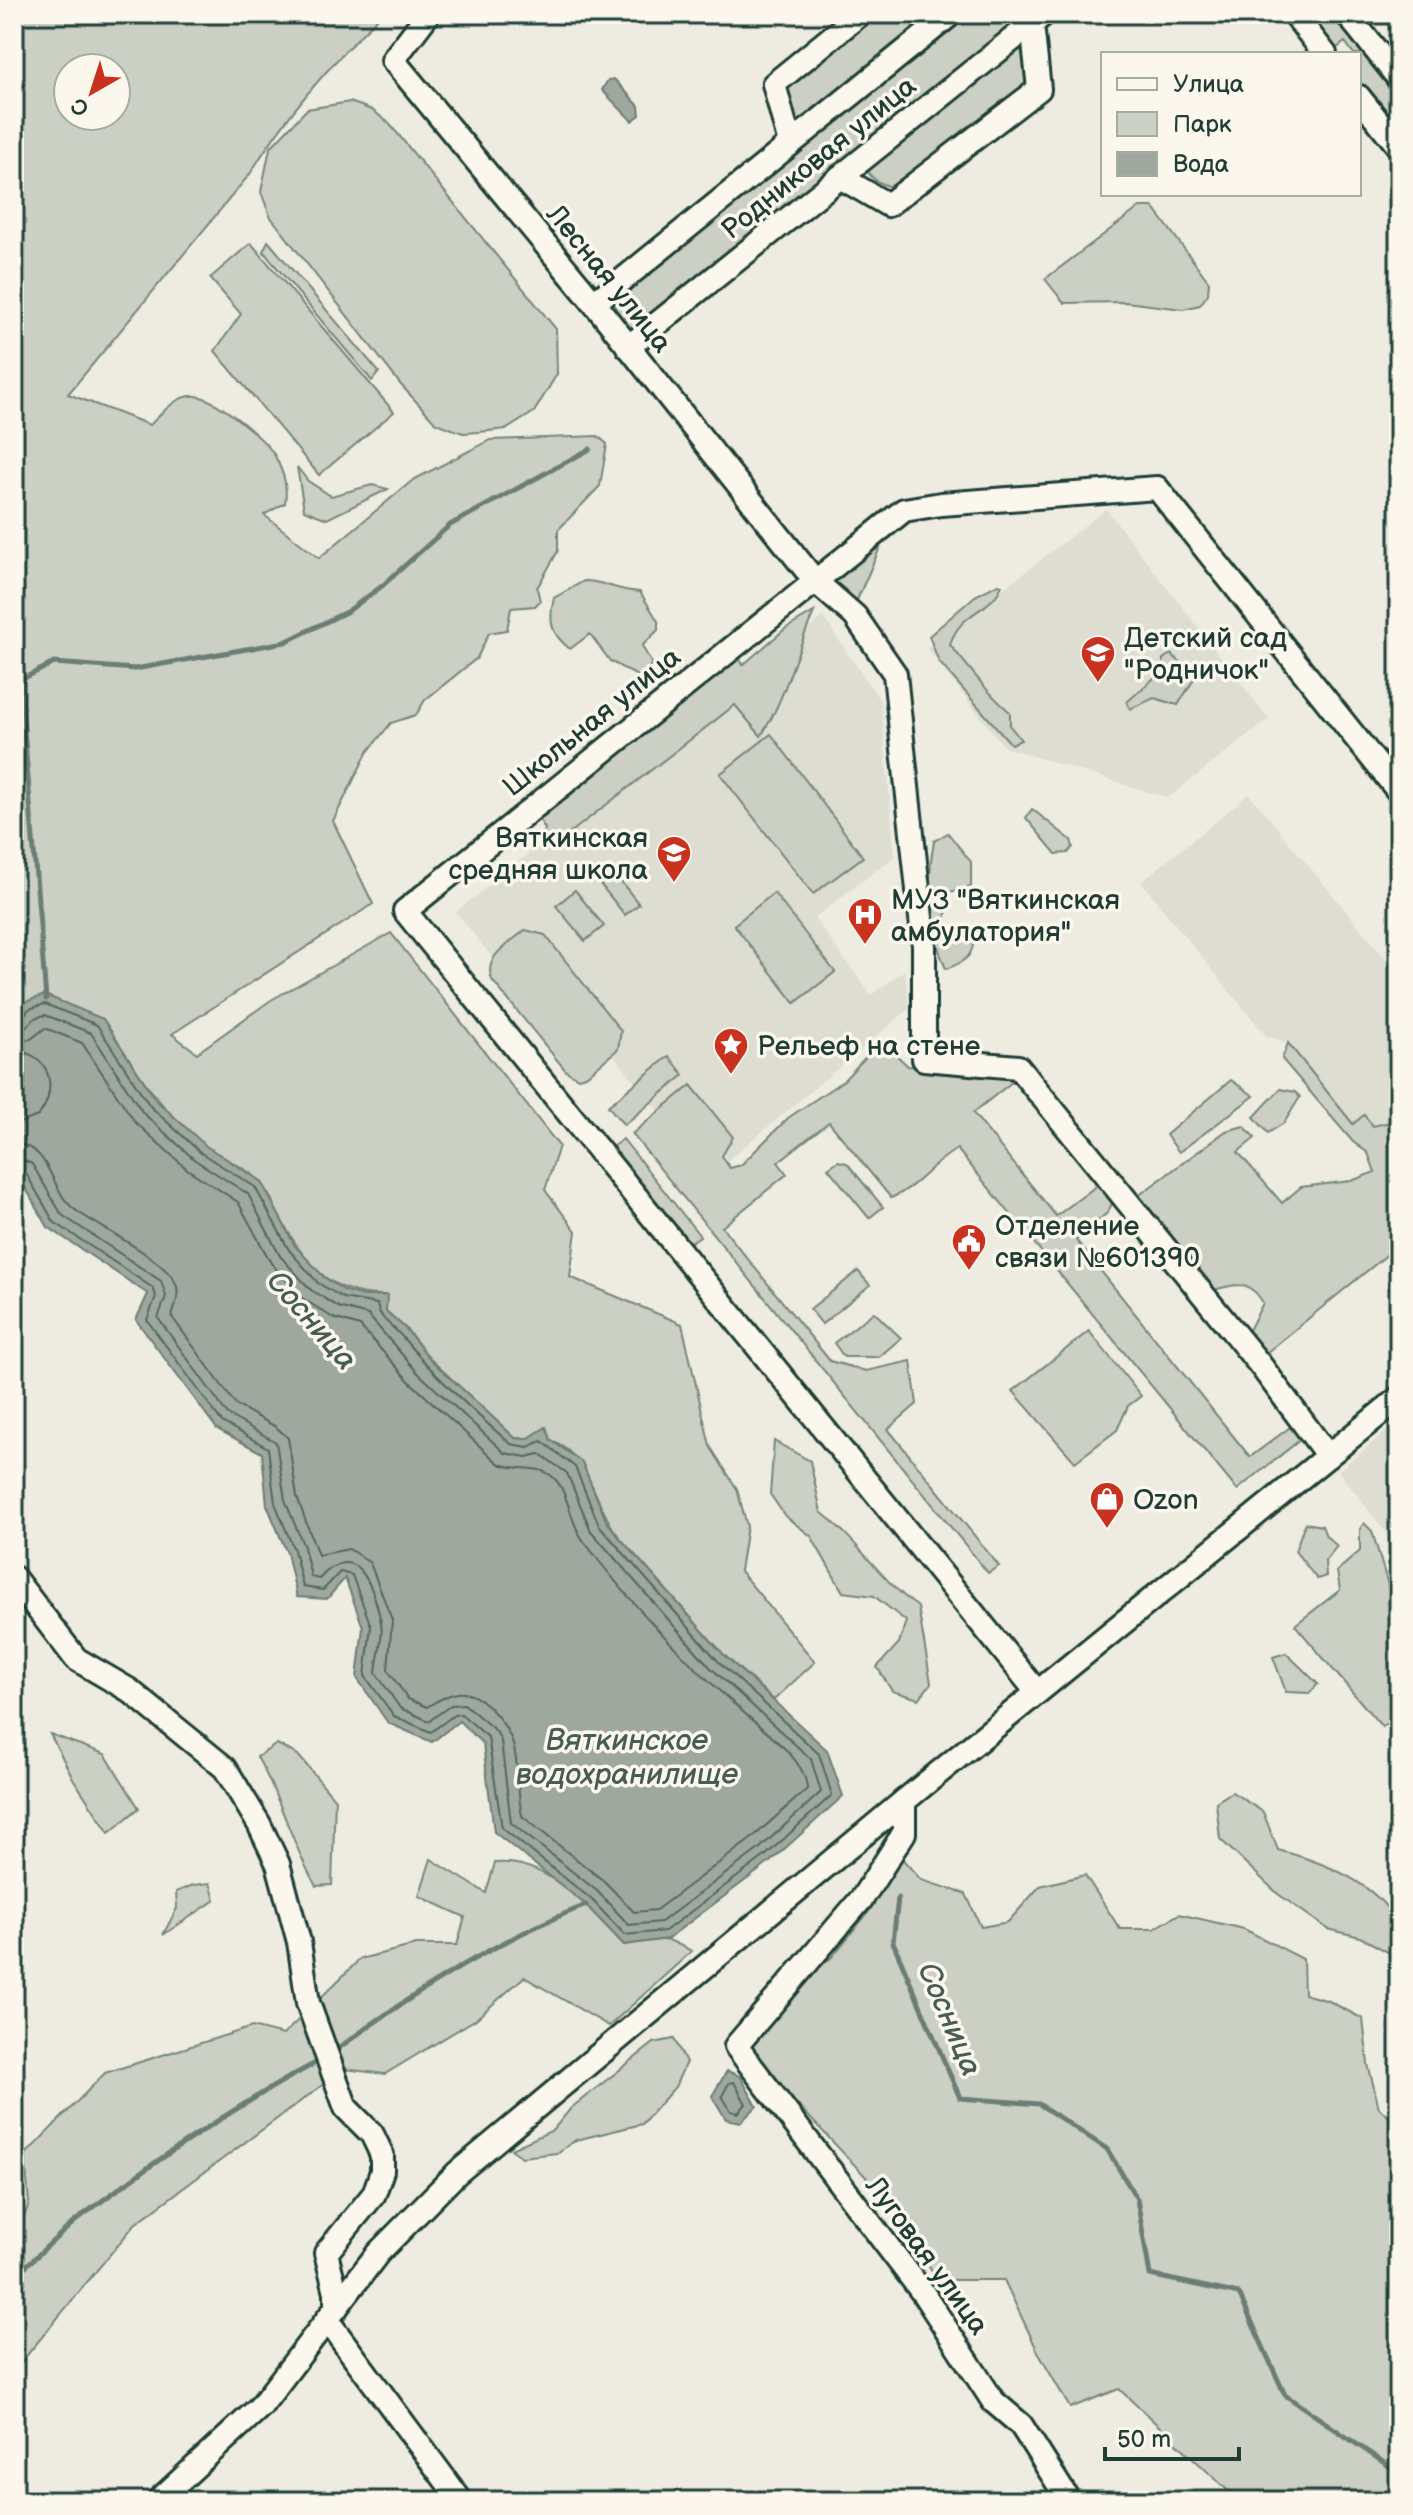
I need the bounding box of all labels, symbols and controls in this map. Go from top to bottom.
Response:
north arrow [52,52,132,132]
legend [1101,52,1361,196]
street label: Родниковая улица [715,69,923,247]
text: Улица [1173,70,1244,99]
text: С [66,91,95,122]
text: Парк [1173,110,1232,139]
text: Вода [1173,150,1229,179]
street label: Лесная улица [539,198,679,360]
place label: Детский сад "Родничок" [1124,622,1287,687]
school or university icon: Детский сад "Родничок" [1079,634,1117,684]
street label: Школьная улица [497,640,688,804]
place label: Вяткинская средняя школа [449,822,648,887]
school or university icon: Вяткинская средняя школа [655,834,693,884]
place label: МУЗ "Вяткинская амбулатория" [891,884,1120,949]
hospital icon: МУЗ "Вяткинская амбулатория" [846,896,884,946]
place icon: Рельеф на стене [712,1026,750,1076]
place label: Рельеф на стене [757,1030,980,1063]
place label: Отделение связи №601390 [995,1210,1200,1275]
public building icon: Отделение связи №601390 [950,1222,988,1272]
water label: Сосница [258,1264,364,1378]
shop icon: Ozon [1088,1480,1126,1530]
place label: Ozon [1133,1484,1199,1517]
water label: Вяткинское водохранилище [516,1723,739,1793]
water label: Сосница [909,1957,989,2082]
street label: Луговая улица [858,2170,995,2342]
scale bar [1105,2411,1239,2461]
text: 50 m [1117,2425,1171,2454]

